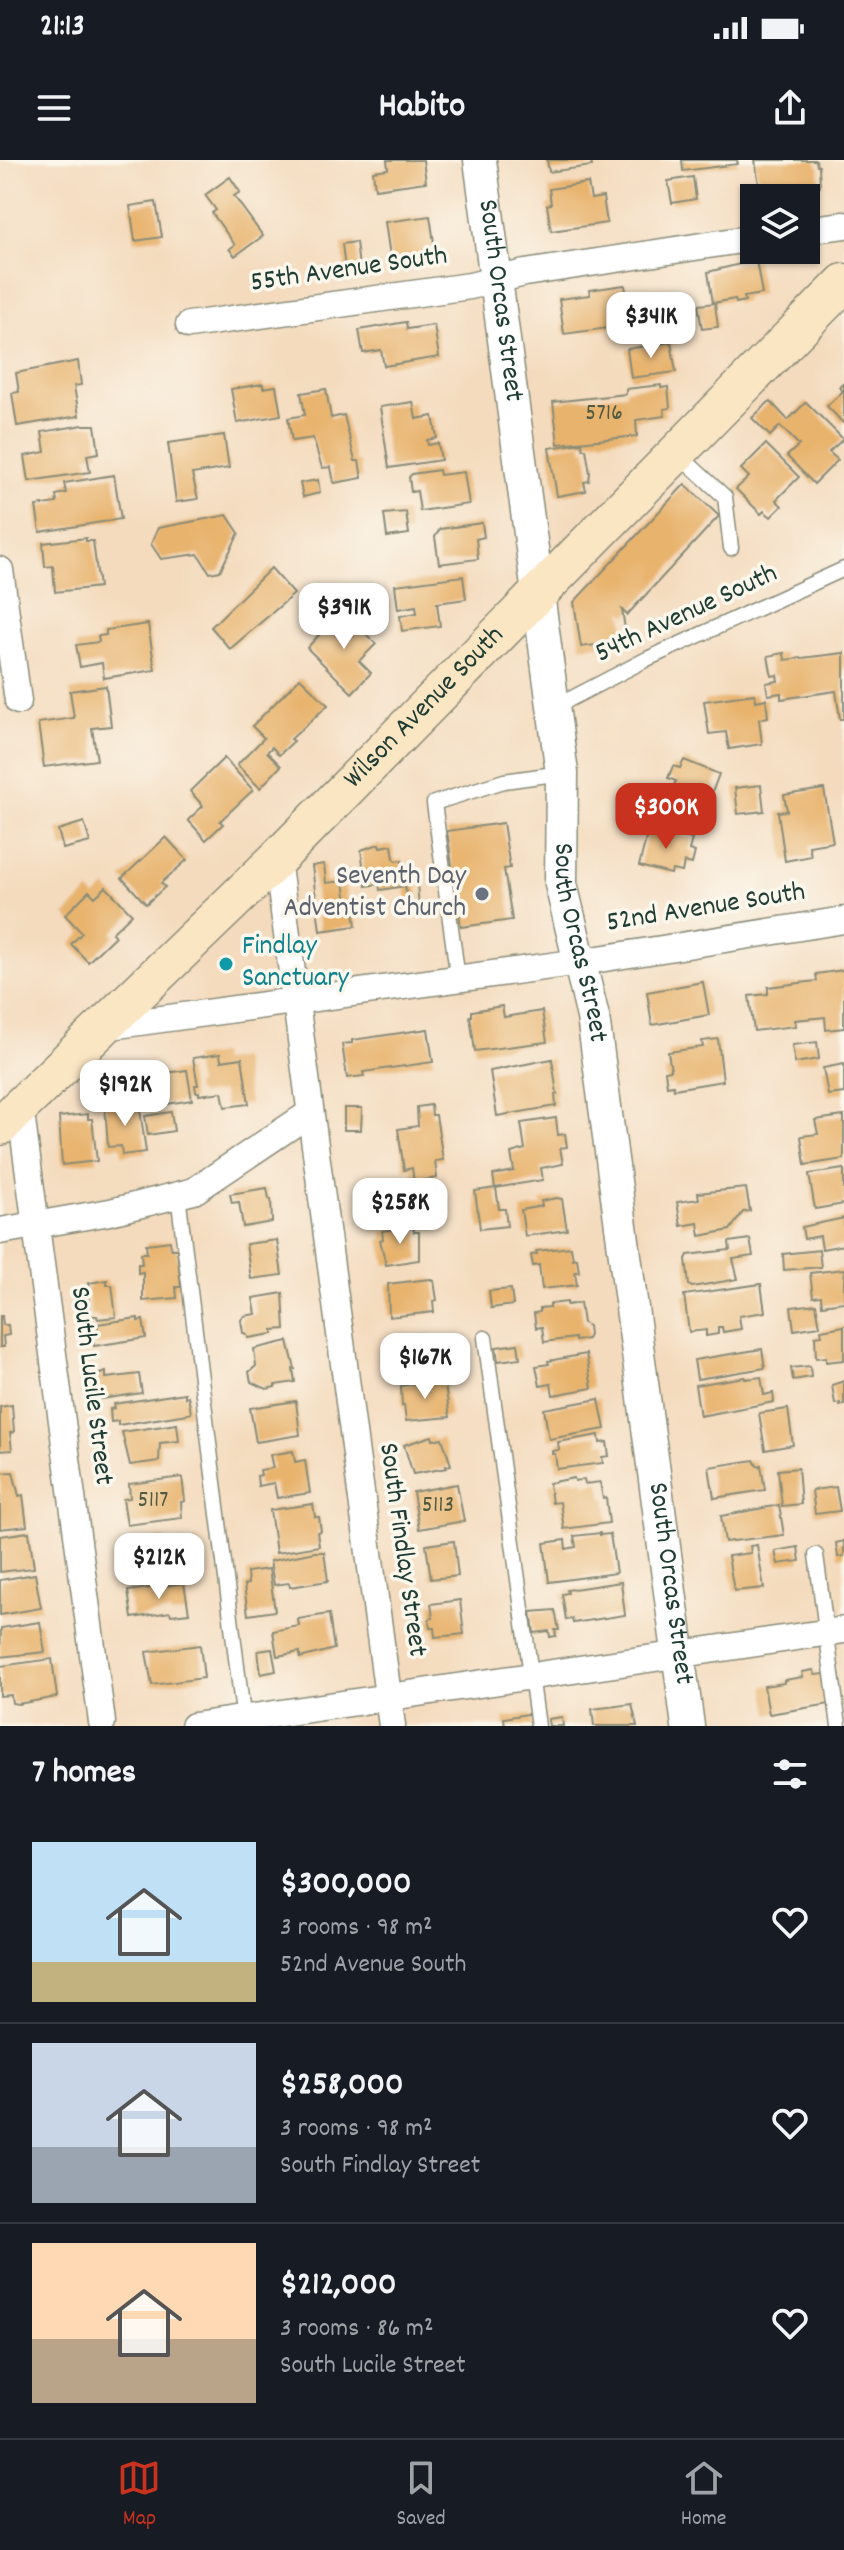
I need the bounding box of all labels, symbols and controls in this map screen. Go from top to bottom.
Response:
text: 21:13 [40,7,85,50]
text: Habito [379,82,465,134]
icon: menu [32,86,76,130]
icon: share [768,86,812,130]
map controls [740,184,820,264]
button: layers [740,184,820,264]
street label: South Orcas Street [466,197,532,404]
street label: 55th Avenue South [248,237,450,305]
pin: $341K [595,292,707,360]
text: $341K [624,299,678,336]
house number: 5716 [585,397,623,431]
street label: 54th Avenue South [589,555,785,675]
pin: $391K [288,583,400,651]
text: $391K [317,590,371,627]
street label: Wilson Avenue South [336,618,515,799]
pin: $300K [610,783,722,851]
text: $300K [633,790,699,827]
street label: South Orcas Street [541,843,616,1045]
place label: Seventh Day Adventist Church [283,858,467,930]
street label: 52nd Avenue South [604,874,808,944]
marker: Seventh Day Adventist Church [473,885,491,903]
place label: Findlay Sanctuary [242,928,350,1000]
marker: Findlay Sanctuary [217,955,235,973]
pin: $192K [69,1060,181,1128]
text: $192K [98,1067,152,1104]
pin: $258K [344,1178,456,1246]
text: $258K [370,1185,430,1222]
street label: South Lucile Street [58,1284,122,1488]
pin: $167K [369,1333,481,1401]
text: $167K [398,1340,452,1377]
street label: South Findlay Street [366,1440,436,1660]
street label: South Orcas Street [636,1480,702,1687]
house number: 5117 [138,1484,168,1518]
house number: 5113 [422,1489,454,1523]
pin: $212K [103,1533,215,1601]
text: $212K [132,1540,186,1577]
text: 7 homes [32,1750,136,1799]
icon: filters [768,1752,812,1796]
text: $300,000 [280,1861,411,1910]
icon: home [96,1874,192,1970]
icon: heart [768,1900,812,1944]
text: 3 rooms · 98 m² [280,1910,433,1947]
text: 52nd Avenue South [280,1947,466,1984]
text: $258,000 [280,2062,404,2111]
icon: home [96,2075,192,2171]
icon: heart [768,2101,812,2145]
text: 3 rooms · 98 m² [280,2111,433,2148]
text: South Findlay Street [280,2148,480,2185]
text: $212,000 [280,2262,396,2311]
icon: home [96,2275,192,2371]
icon: heart [768,2301,812,2345]
text: 3 rooms · 86 m² [280,2311,433,2348]
text: South Lucile Street [280,2348,466,2385]
tab: Map [117,2456,161,2535]
tab: Saved [396,2456,446,2535]
tab: Home [681,2456,726,2535]

